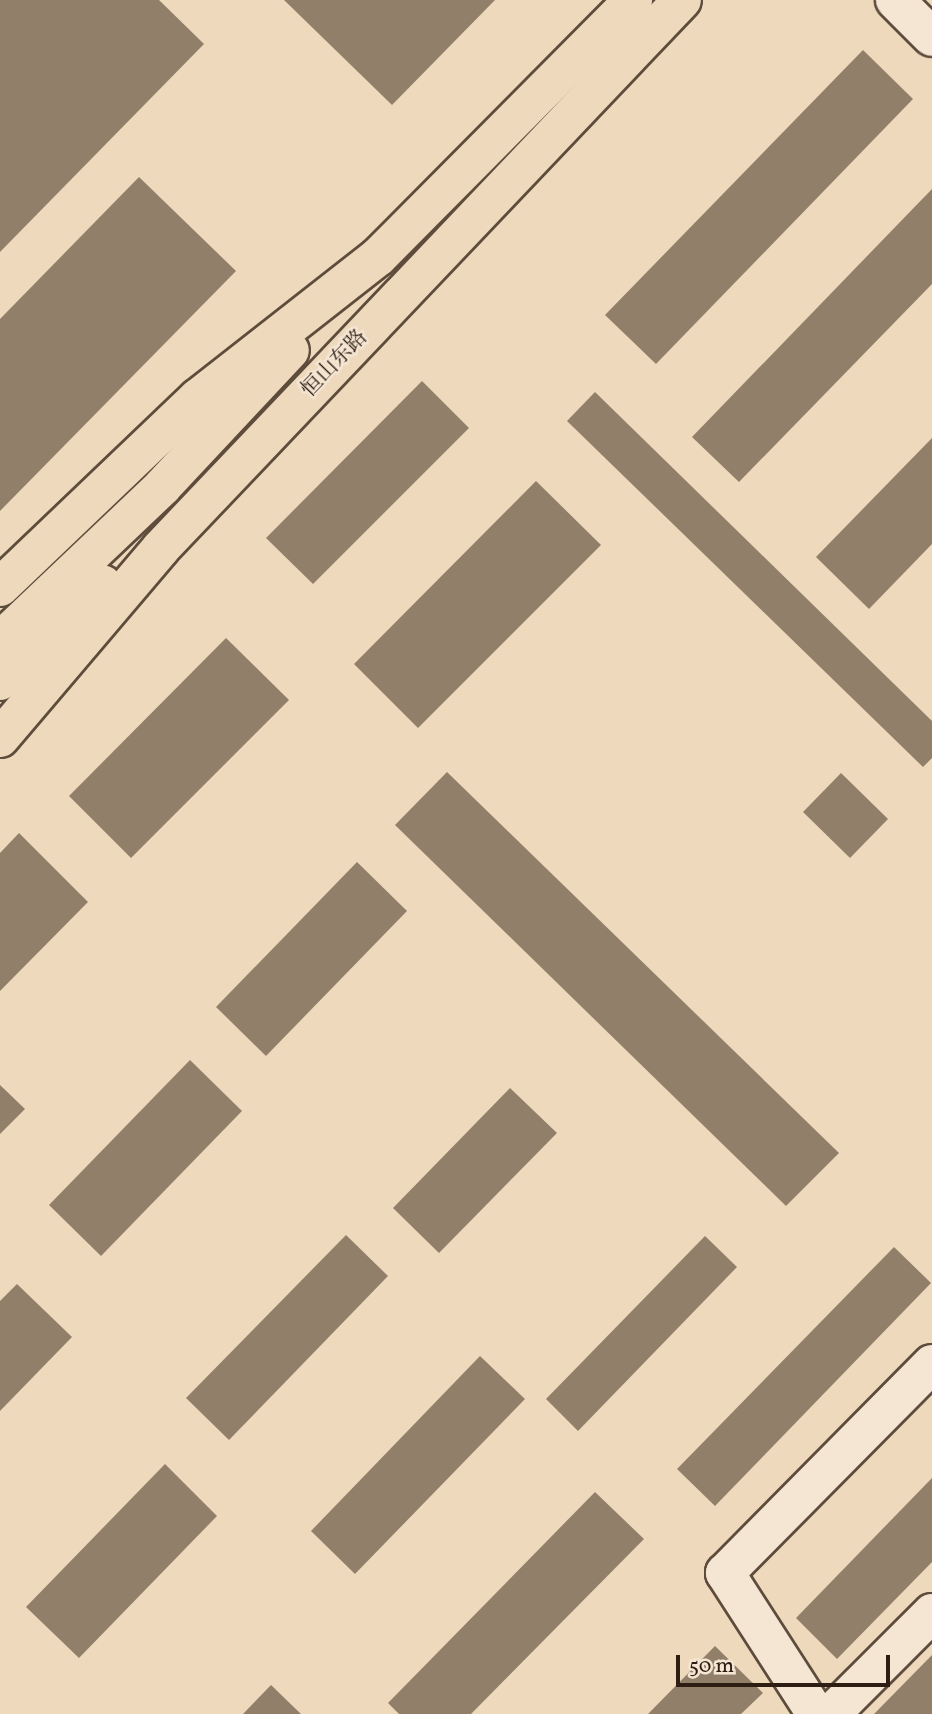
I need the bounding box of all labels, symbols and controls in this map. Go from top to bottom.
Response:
street label: 恒山东路 [297,325,373,403]
scale bar [680,1640,894,1684]
text: 50 m [689,1652,734,1681]

